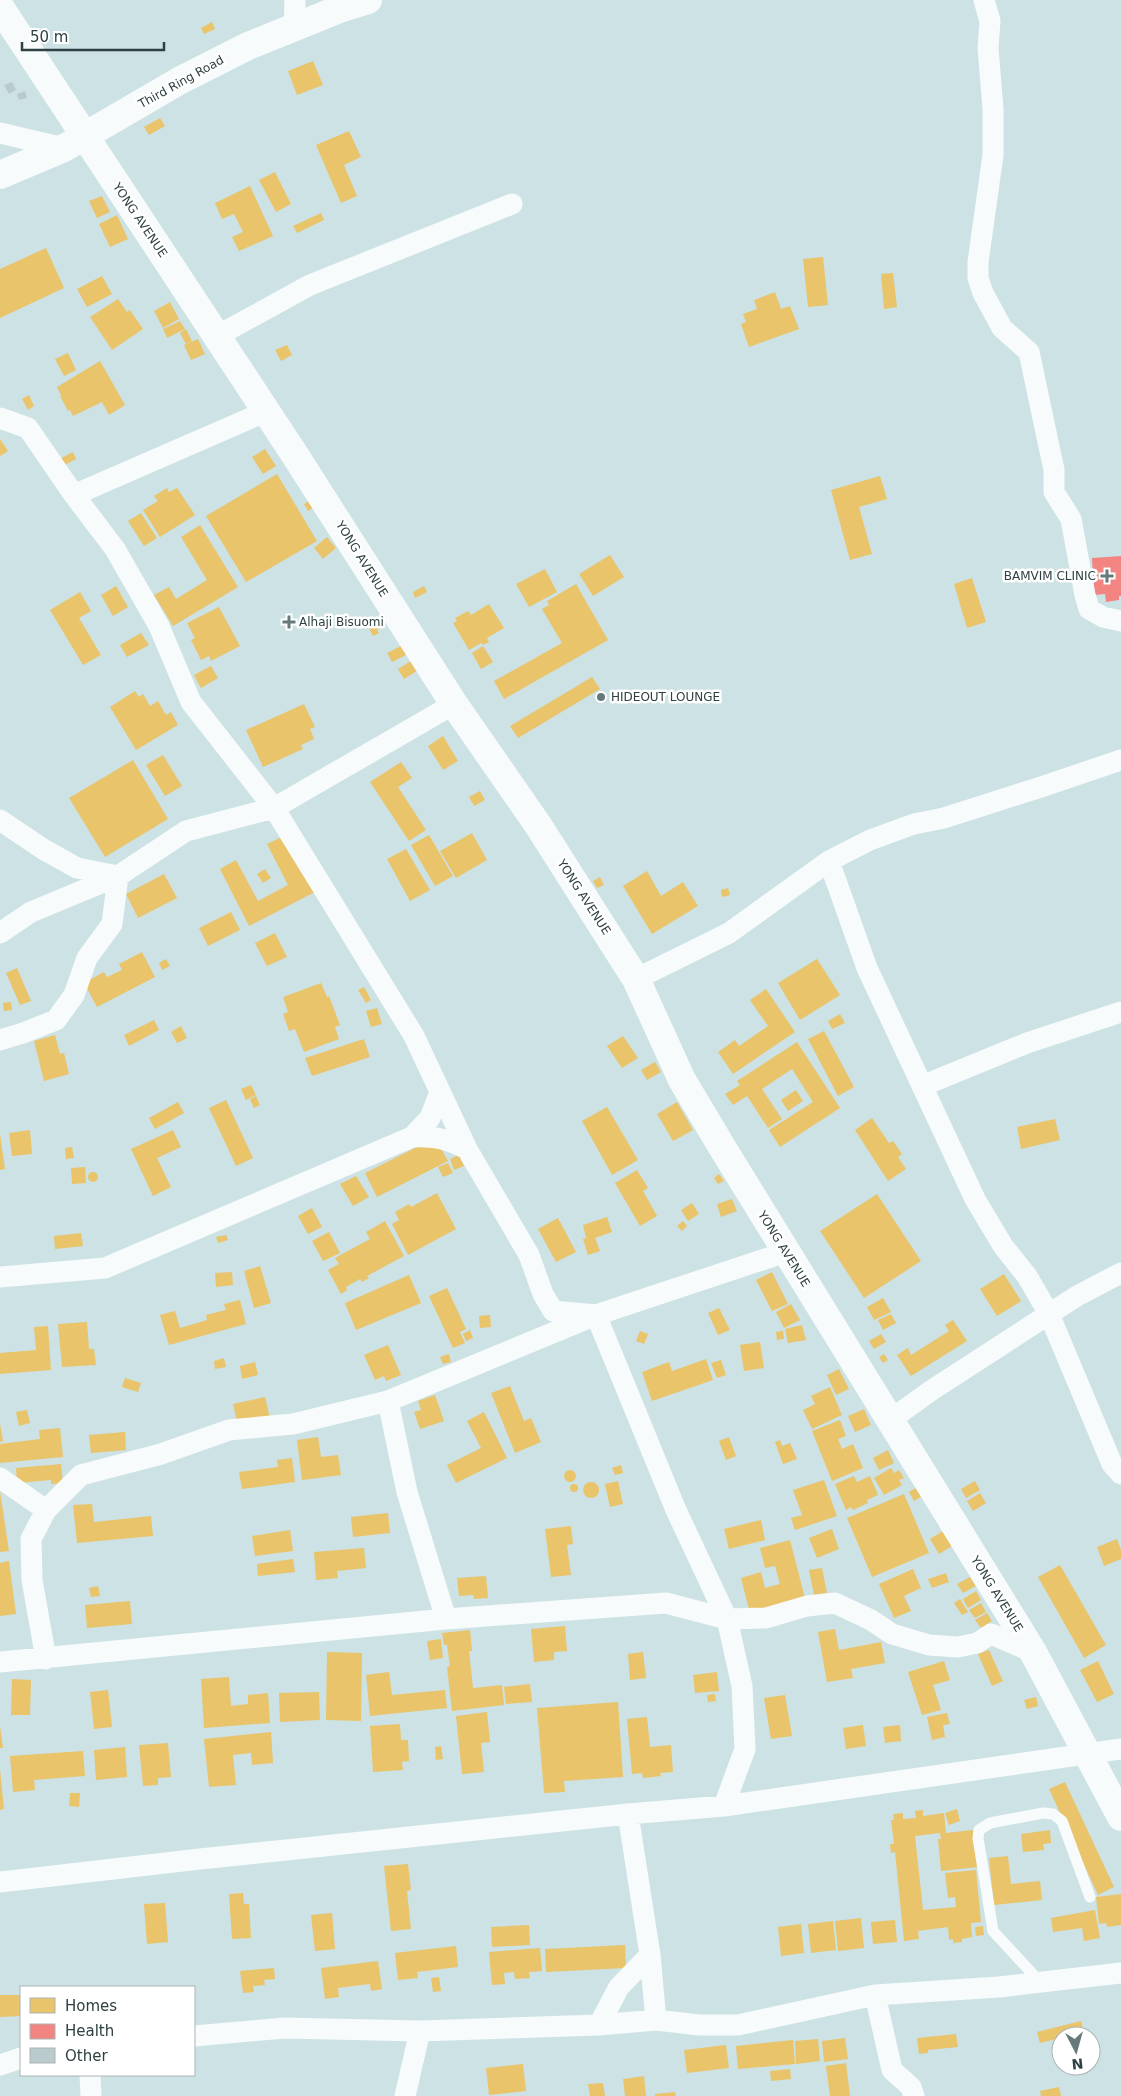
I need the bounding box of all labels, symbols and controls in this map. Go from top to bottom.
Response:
scale bar [22,20,165,52]
text: 50 m [30,28,68,46]
street label: Third Ring Road [135,53,226,112]
street label: YONG AVENUE [109,179,170,260]
street label: YONG AVENUE [333,518,391,600]
place label: BAMVIM CLINIC [1004,569,1096,583]
marker: BAMVIM CLINIC [1100,569,1114,583]
place label: Alhaji Bisuomi [299,615,384,629]
marker: Alhaji Bisuomi [283,616,295,628]
place label: HIDEOUT LOUNGE [611,690,720,704]
marker: HIDEOUT LOUNGE [595,691,607,703]
street label: YONG AVENUE [554,856,614,937]
street label: YONG AVENUE [755,1208,813,1290]
street label: YONG AVENUE [968,1553,1026,1635]
legend [20,1986,195,2076]
text: Homes [65,1997,117,2015]
text: Health [65,2022,114,2040]
north arrow [1051,2026,1101,2076]
text: Other [65,2047,108,2065]
text: N [1071,2055,1084,2072]

